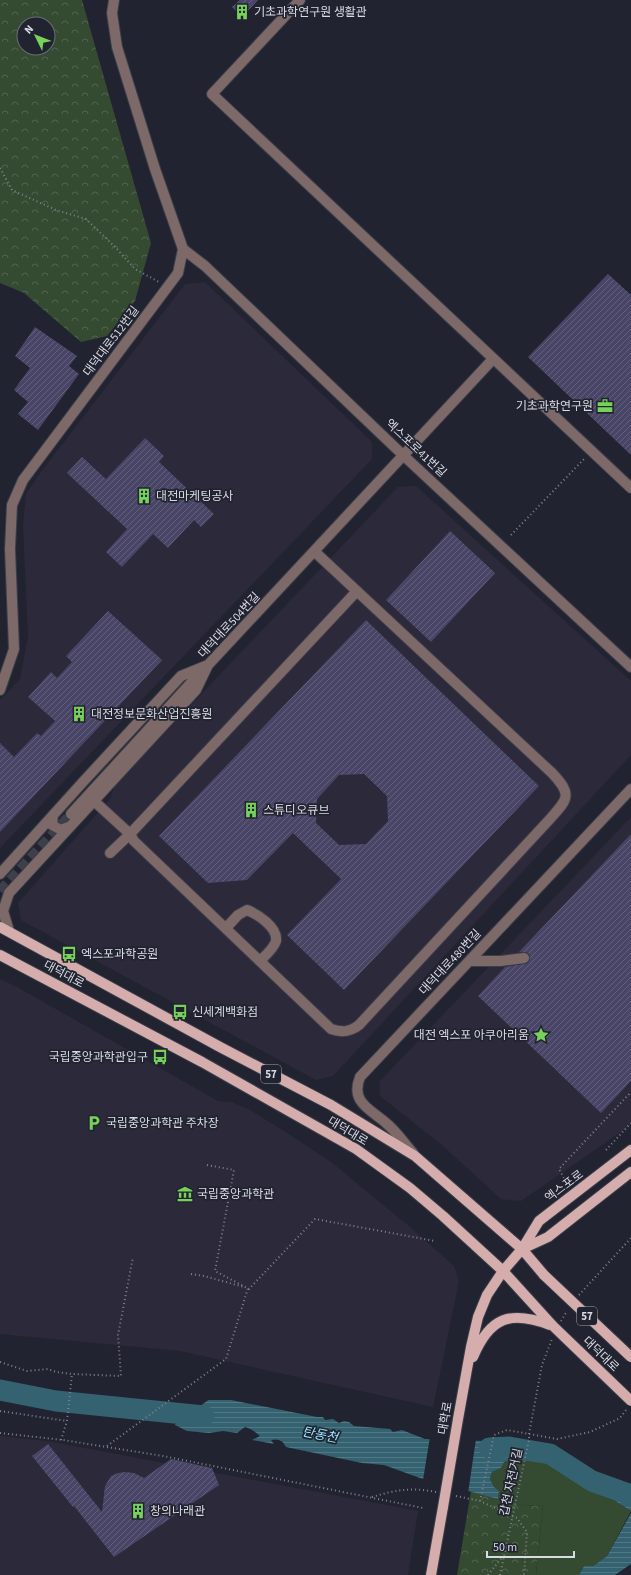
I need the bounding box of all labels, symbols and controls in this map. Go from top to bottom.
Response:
building icon: 기초과학연구원 생활관 [233,3,251,21]
place label: 기초과학연구원 생활관 [254,4,367,21]
north arrow [16,16,56,56]
text: N [21,22,37,37]
street label: 대덕대로512번길 [79,303,144,380]
office icon: 기초과학연구원 [596,397,614,415]
place label: 기초과학연구원 [516,398,593,415]
street label: 엑스포로41번길 [381,415,450,481]
building icon: 대전마케팅공사 [135,487,153,505]
place label: 대전마케팅공사 [156,488,233,505]
street label: 대덕대로504번길 [194,589,264,662]
building icon: 대전정보문화산업진흥원 [70,705,88,723]
place label: 대전정보문화산업진흥원 [91,706,212,723]
building icon: 스튜디오큐브 [242,801,260,819]
place label: 스튜디오큐브 [263,802,329,819]
street label: 대덕대로480번길 [415,926,485,999]
bus stop icon: 엑스포과학공원 [60,945,78,963]
place label: 엑스포과학공원 [81,946,158,963]
street label: 대덕대로 [40,957,87,992]
bus stop icon: 신세계백화점 [171,1003,189,1021]
place label: 신세계백화점 [192,1004,258,1021]
place icon: 대전 엑스포 아쿠아리움 [532,1026,550,1044]
place label: 대전 엑스포 아쿠아리움 [414,1027,529,1044]
bus stop icon: 국립중앙과학관입구 [151,1048,169,1066]
place label: 국립중앙과학관입구 [49,1049,148,1066]
road number: 57 [261,1065,281,1083]
street label: 대덕대로 [324,1113,371,1150]
parking icon: 국립중앙과학관 주차장 [85,1114,103,1132]
place label: 국립중앙과학관 주차장 [106,1115,219,1132]
street label: 엑스포로 [542,1166,587,1206]
museum icon: 국립중앙과학관 [176,1185,194,1203]
place label: 국립중앙과학관 [197,1186,274,1203]
road number: 57 [577,1307,597,1325]
street label: 대덕대로 [579,1333,622,1376]
street label: 대학로 [434,1400,457,1436]
water label: 탄동천 [300,1423,340,1447]
street label: 갑천 자전거길 [496,1447,527,1517]
building icon: 창의나래관 [129,1502,147,1520]
place label: 창의나래관 [150,1503,205,1520]
scale bar [487,1533,574,1559]
text: 50 m [493,1539,517,1556]

